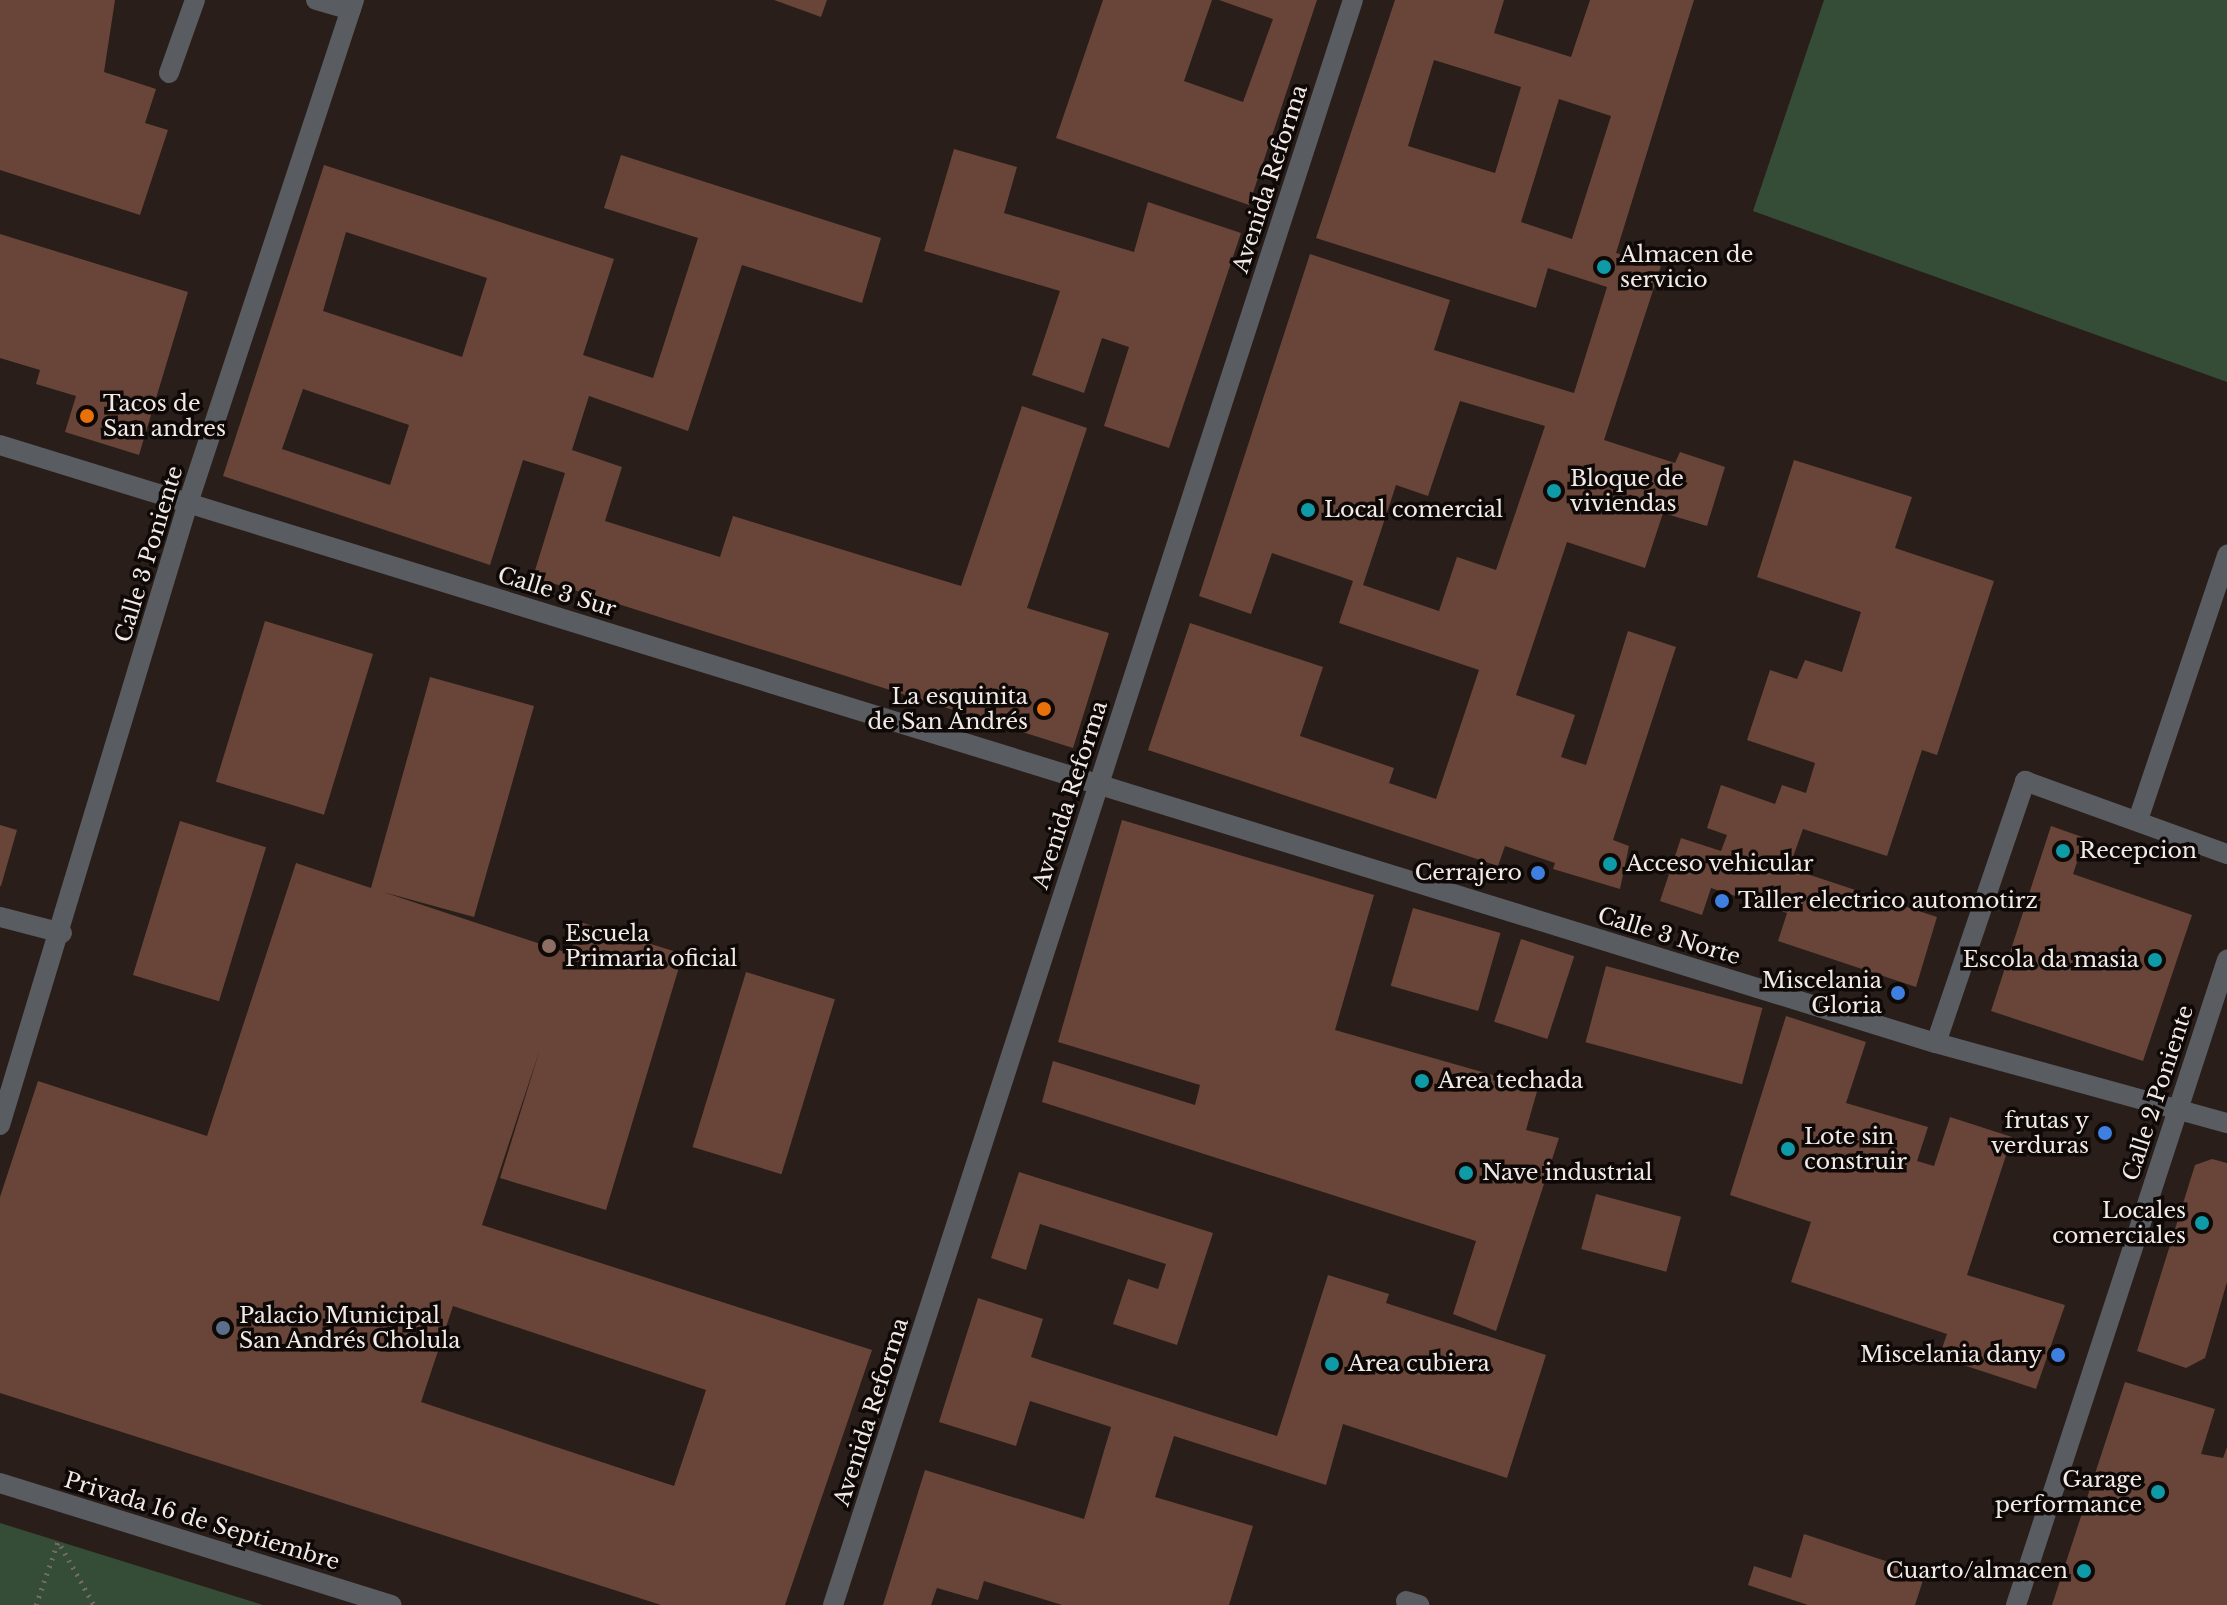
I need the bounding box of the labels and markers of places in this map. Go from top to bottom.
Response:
place label: Almacen de servicio [1620,241,1753,292]
marker: Almacen de servicio [1595,258,1613,276]
place label: Tacos de San andres [103,390,226,442]
marker: Tacos de San andres [78,407,96,425]
place label: Bloque de viviendas [1570,465,1684,516]
marker: Bloque de viviendas [1545,482,1563,500]
place label: Local comercial [1324,497,1503,523]
marker: Local comercial [1299,501,1317,519]
place label: La esquinita de San Andrés [867,683,1028,734]
marker: La esquinita de San Andrés [1035,700,1053,718]
place label: Recepcion [2079,838,2197,864]
marker: Recepcion [2054,842,2072,860]
place label: Acceso vehicular [1626,851,1814,877]
marker: Acceso vehicular [1601,855,1619,873]
place label: Cerrajero [1415,860,1522,886]
marker: Cerrajero [1529,864,1547,882]
place label: Taller electrico automotirz [1738,888,2038,914]
marker: Taller electrico automotirz [1713,892,1731,910]
place label: Escuela Primaria oficial [565,920,738,972]
marker: Escuela Primaria oficial [540,937,558,955]
place label: Escola da masia [1962,947,2139,973]
marker: Escola da masia [2146,951,2164,969]
place label: Miscelania Gloria [1762,967,1882,1018]
marker: Miscelania Gloria [1889,984,1907,1002]
place label: Area techada [1438,1068,1583,1094]
marker: Area techada [1413,1072,1431,1090]
place label: frutas y verduras [1991,1107,2089,1158]
place label: Lote sin construir [1804,1123,1907,1174]
marker: frutas y verduras [2096,1124,2114,1142]
marker: Lote sin construir [1779,1140,1797,1158]
place label: Nave industrial [1482,1160,1653,1186]
marker: Nave industrial [1457,1164,1475,1182]
place label: Locales comerciales [2052,1197,2186,1248]
marker: Locales comerciales [2193,1214,2211,1232]
place label: Palacio Municipal San Andrés Cholula [239,1302,461,1354]
marker: Palacio Municipal San Andrés Cholula [214,1319,232,1337]
place label: Miscelania dany [1860,1342,2042,1368]
marker: Miscelania dany [2049,1346,2067,1364]
place label: Area cubiera [1348,1351,1490,1377]
marker: Area cubiera [1323,1355,1341,1373]
place label: Garage performance [1995,1466,2142,1518]
marker: Garage performance [2149,1483,2167,1501]
place label: Cuarto/almacen [1886,1558,2068,1584]
marker: Cuarto/almacen [2075,1562,2093,1580]

